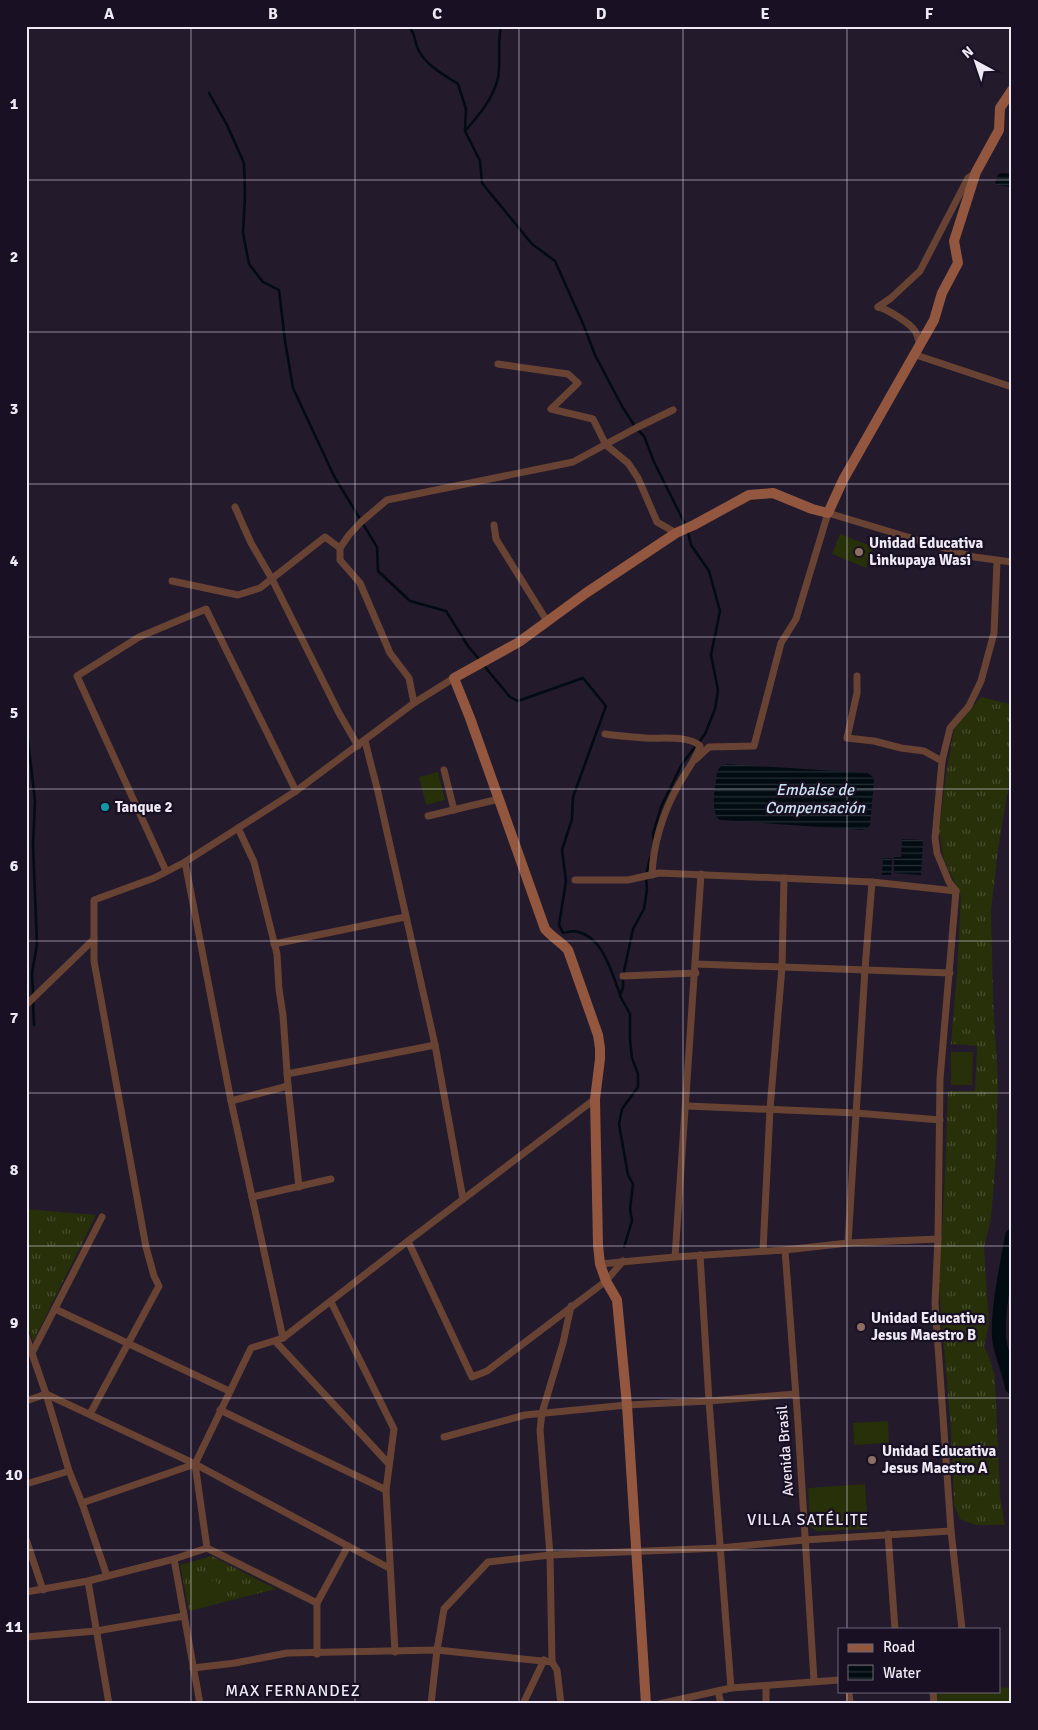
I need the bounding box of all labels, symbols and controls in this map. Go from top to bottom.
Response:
text: A [104,4,115,24]
text: B [268,4,278,24]
text: C [432,4,442,24]
text: D [596,4,607,24]
text: E [760,4,770,24]
text: F [925,4,934,24]
north arrow [950,38,1000,88]
text: N [959,43,977,62]
text: 1 [10,94,19,114]
text: 2 [10,247,18,267]
text: 3 [10,399,18,419]
place label: Unidad Educativa Linkupaya Wasi [869,534,983,569]
marker: Unidad Educativa Linkupaya Wasi [853,546,865,558]
text: 4 [10,551,19,571]
text: 5 [10,703,18,723]
water label: Embalse de Compensación [765,780,866,818]
place label: Tanque 2 [115,798,173,816]
marker: Tanque 2 [99,801,111,813]
text: 6 [10,856,19,876]
text: 7 [10,1008,19,1028]
text: 8 [10,1160,19,1180]
place label: Unidad Educativa Jesus Maestro B [871,1309,985,1344]
text: 9 [10,1313,19,1333]
marker: Unidad Educativa Jesus Maestro B [855,1321,867,1333]
street label: Avenida Brasil [773,1405,797,1497]
place label: Unidad Educativa Jesus Maestro A [882,1442,996,1477]
marker: Unidad Educativa Jesus Maestro A [866,1454,878,1466]
text: 10 [5,1465,23,1485]
district label: VILLA SATÉLITE [747,1510,869,1530]
text: 11 [5,1617,23,1637]
legend [838,1628,1000,1692]
text: Road [883,1638,915,1656]
text: Water [883,1664,921,1682]
district label: MAX FERNANDEZ [225,1681,361,1701]

